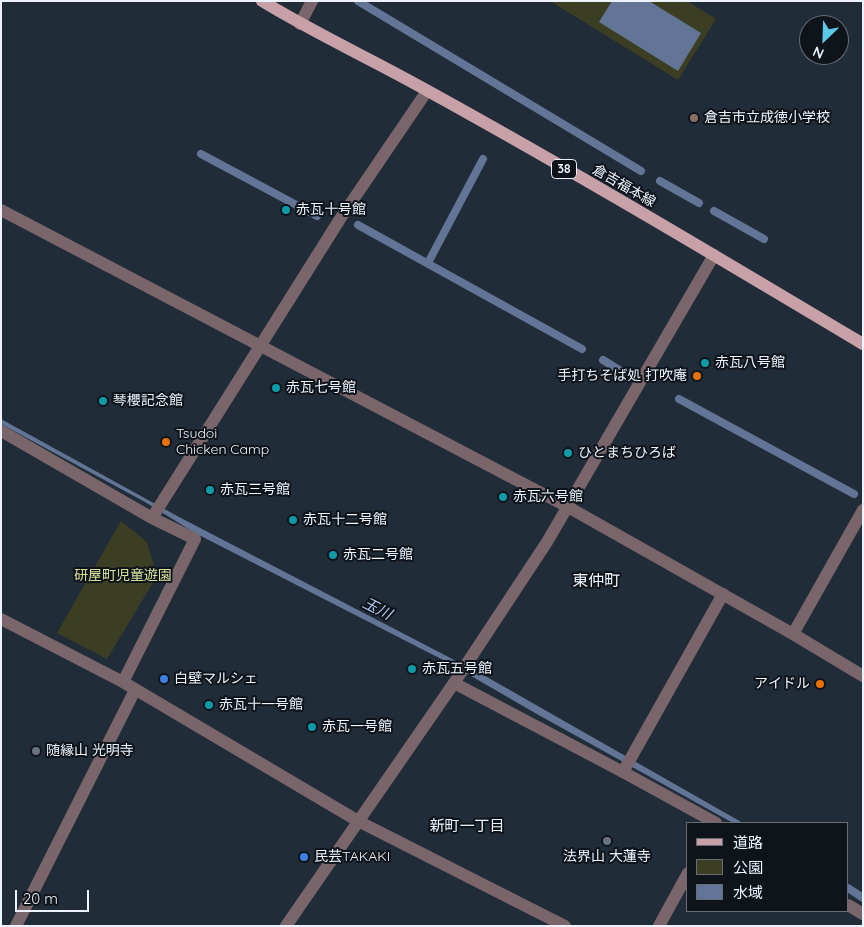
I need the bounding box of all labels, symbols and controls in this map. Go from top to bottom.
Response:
north arrow [799,15,849,65]
text: N [810,42,827,63]
place label: 倉吉市立成徳小学校 [704,110,830,126]
marker: 倉吉市立成徳小学校 [688,112,700,124]
road number: 38 [552,160,576,178]
street label: 倉吉福本線 [589,161,659,211]
place label: 赤瓦十号館 [296,202,366,218]
marker: 赤瓦十号館 [280,204,292,216]
place label: 赤瓦八号館 [715,355,785,371]
marker: 赤瓦八号館 [699,357,711,369]
place label: 手打ちそば処 打吹庵 [557,368,687,384]
marker: 手打ちそば処 打吹庵 [691,370,703,382]
place label: 赤瓦七号館 [286,380,356,396]
marker: 赤瓦七号館 [270,382,282,394]
place label: 琴櫻記念館 [113,393,183,409]
marker: 琴櫻記念館 [97,395,109,407]
place label: Tsudoi Chicken Camp [176,426,269,458]
marker: Tsudoi Chicken Camp [160,436,172,448]
place label: ひとまちひろば [578,445,676,461]
marker: ひとまちひろば [562,447,574,459]
place label: 赤瓦三号館 [220,482,290,498]
marker: 赤瓦三号館 [204,484,216,496]
place label: 赤瓦六号館 [513,489,583,505]
marker: 赤瓦六号館 [497,491,509,503]
place label: 赤瓦十二号館 [303,512,387,528]
marker: 赤瓦十二号館 [287,514,299,526]
place label: 赤瓦二号館 [343,547,413,563]
marker: 赤瓦二号館 [327,549,339,561]
park label: 研屋町児童遊園 [74,568,172,584]
district label: 東仲町 [572,571,620,591]
water label: 玉川 [360,594,394,624]
place label: 赤瓦五号館 [422,661,492,677]
marker: 赤瓦五号館 [406,663,418,675]
place label: 白壁マルシェ [174,671,258,687]
marker: 白壁マルシェ [158,673,170,685]
place label: アイドル [754,676,810,692]
marker: アイドル [814,678,826,690]
place label: 赤瓦十一号館 [219,697,303,713]
marker: 赤瓦十一号館 [203,699,215,711]
place label: 赤瓦一号館 [322,719,392,735]
marker: 赤瓦一号館 [306,721,318,733]
place label: 随縁山 光明寺 [46,743,134,759]
marker: 随縁山 光明寺 [30,745,42,757]
district label: 新町一丁目 [430,817,504,835]
legend [686,822,849,912]
text: 道路 [733,833,763,852]
marker: 法界山 大蓮寺 [601,835,613,847]
place label: 民芸TAKAKI [314,849,390,865]
place label: 法界山 大蓮寺 [563,849,651,865]
marker: 民芸TAKAKI [298,851,310,863]
text: 公園 [733,858,763,877]
scale bar [18,880,91,912]
text: 水域 [733,883,763,902]
text: 20 m [23,889,58,908]

